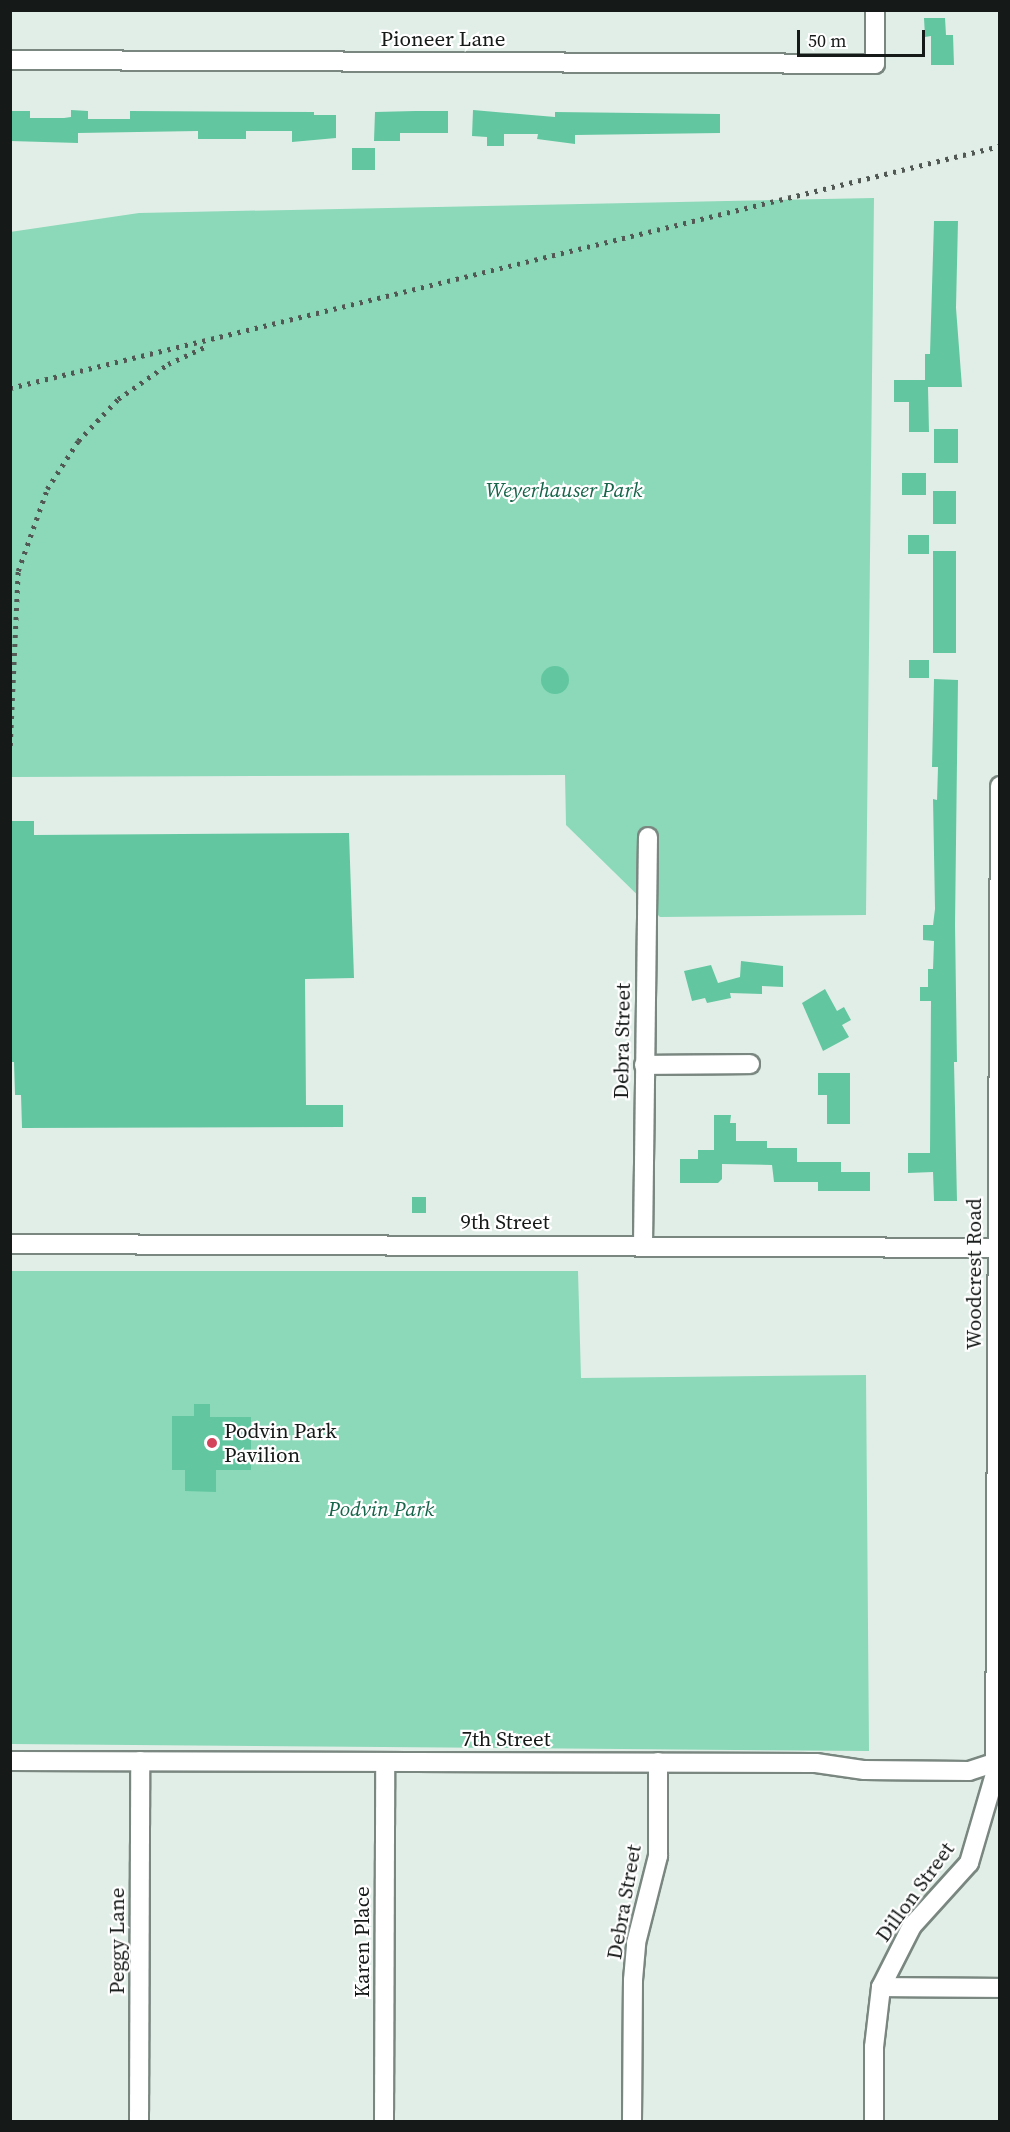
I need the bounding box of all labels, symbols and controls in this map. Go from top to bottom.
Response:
scale bar [800,18,928,56]
street label: Pioneer Lane [381,26,505,52]
text: 50 m [808,28,846,53]
park label: Weyerhauser Park [486,477,642,503]
street label: Debra Street [608,983,636,1099]
street label: Woodcrest Road [961,1198,987,1350]
street label: 9th Street [460,1209,550,1235]
place label: Podvin Park Pavilion [224,1418,337,1468]
marker: Podvin Park Pavilion [205,1436,219,1450]
park label: Podvin Park [328,1496,434,1522]
street label: 7th Street [461,1726,551,1752]
street label: Dillon Street [870,1837,960,1947]
street label: Debra Street [602,1843,646,1961]
street label: Karen Place [349,1886,375,1998]
street label: Peggy Lane [104,1888,130,1994]

